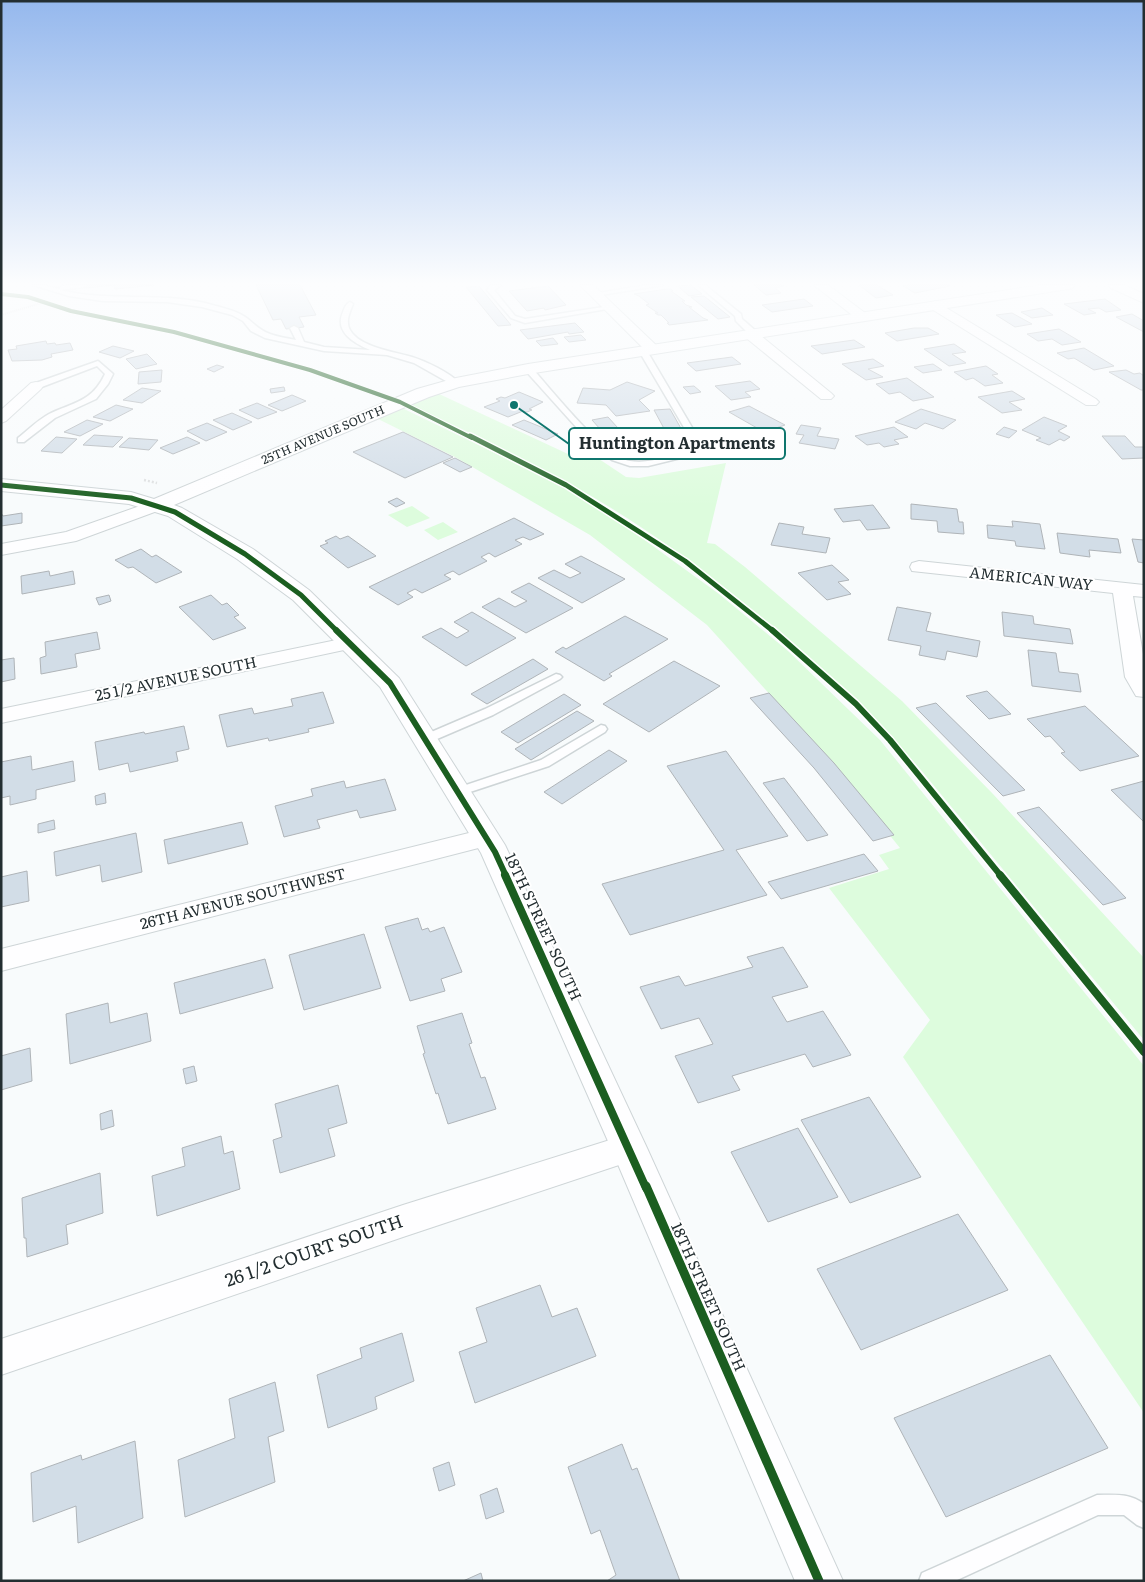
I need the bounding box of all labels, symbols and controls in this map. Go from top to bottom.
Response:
street label: 25TH AVENUE SOUTH [258,400,387,468]
callout: Huntington Apartments [569,428,785,459]
text: Huntington Apartments [579,430,775,454]
street label: AMERICAN WAY [968,560,1094,595]
street label: 25 1/2 AVENUE SOUTH [93,649,259,706]
street label: 18TH STREET SOUTH [500,849,589,1004]
street label: 26TH AVENUE SOUTHWEST [137,861,348,934]
street label: 26 1/2 COURT SOUTH [221,1206,406,1293]
street label: 18TH STREET SOUTH [666,1218,753,1374]

